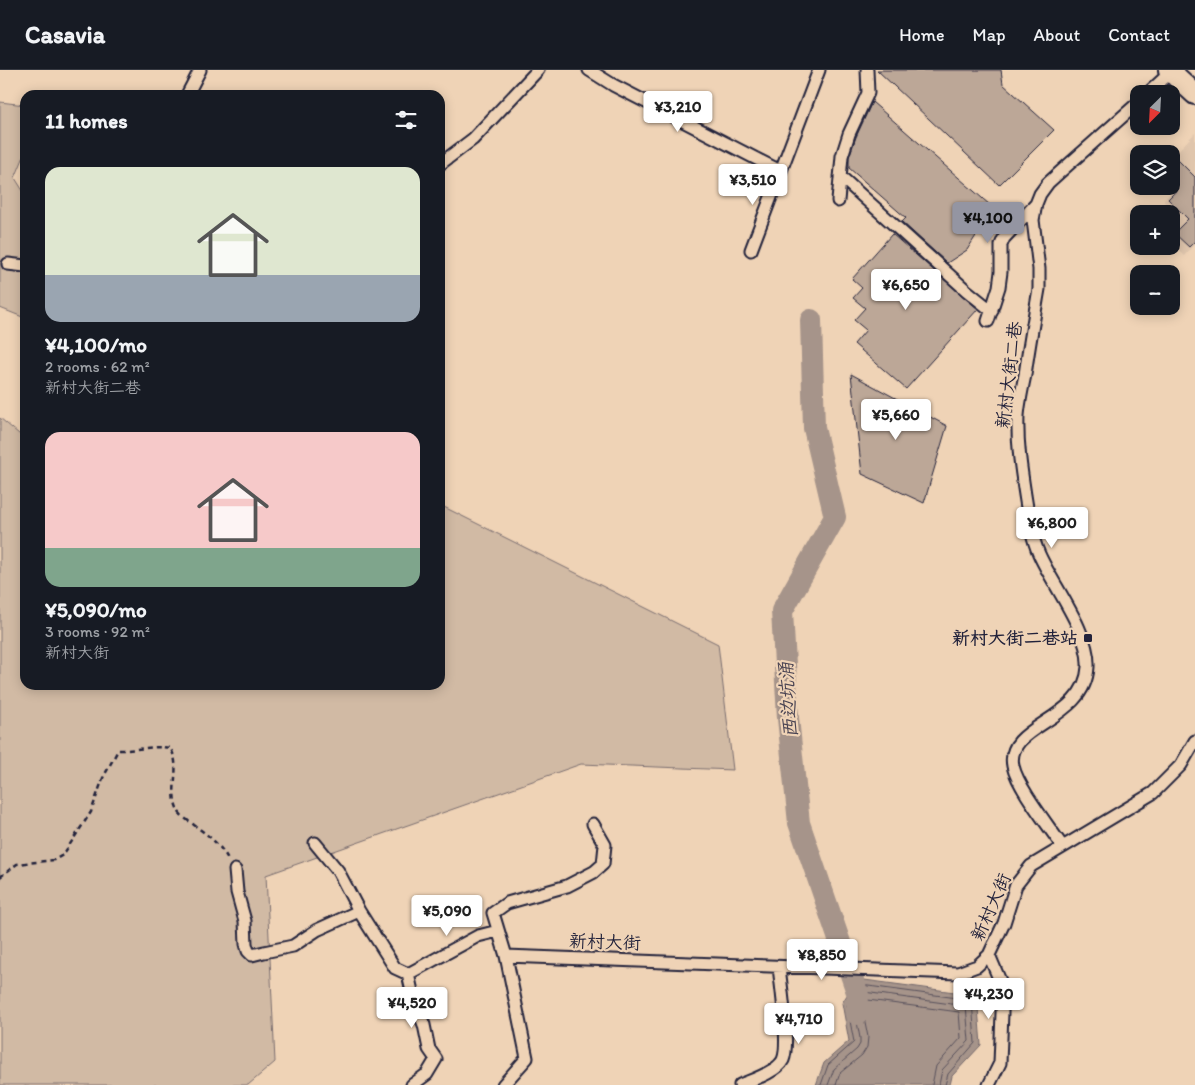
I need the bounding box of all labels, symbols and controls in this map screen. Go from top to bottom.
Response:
text: Casavia [25,20,105,49]
text: Home [899,24,945,46]
text: Map [973,24,1006,46]
text: About [1034,24,1080,46]
text: Contact [1108,24,1170,46]
north arrow [1130,85,1180,135]
map controls [1130,85,1180,315]
pin: ¥3,210 [637,90,719,133]
text: ¥3,210 [654,97,702,116]
icon: filters [392,106,420,134]
text: 11 homes [45,108,128,133]
button: layers [1130,145,1180,195]
pin: ¥3,510 [712,164,794,206]
text: ¥3,510 [729,170,777,189]
icon: home [188,200,278,290]
pin: ¥4,100 [947,202,1029,244]
button: + [1130,205,1180,255]
text: ¥4,100 [963,208,1013,227]
button: − [1130,265,1180,315]
pin: ¥6,650 [865,268,947,311]
text: ¥6,650 [882,275,930,294]
street label: 新村大街二巷 [992,320,1026,430]
text: ¥4,100/mo [45,332,147,357]
text: 2 rooms · 62 m² [45,357,150,376]
text: 新村大街二巷 [45,378,141,397]
pin: ¥5,660 [855,398,937,441]
text: ¥5,660 [872,405,920,424]
icon: home [188,465,278,555]
pin: ¥6,800 [1011,506,1093,549]
text: ¥6,800 [1027,513,1077,532]
text: ¥5,090/mo [45,597,147,622]
text: 3 rooms · 92 m² [45,622,150,641]
place label: 新村大街二巷站 [952,627,1078,649]
marker: 新村大街二巷站 [1082,632,1094,644]
text: 新村大街 [45,643,109,662]
water label: 西边坑涌 [774,660,802,739]
street label: 新村大街 [966,870,1016,944]
pin: ¥5,090 [406,894,488,937]
text: ¥5,090 [422,901,472,920]
street label: 新村大街 [569,930,641,954]
pin: ¥8,850 [781,938,863,981]
text: ¥8,850 [798,945,846,964]
pin: ¥4,230 [948,978,1030,1020]
text: ¥4,230 [964,984,1014,1003]
pin: ¥4,520 [371,986,453,1029]
text: ¥4,520 [387,993,437,1012]
pin: ¥4,710 [758,1002,840,1045]
text: ¥4,710 [775,1009,823,1028]

